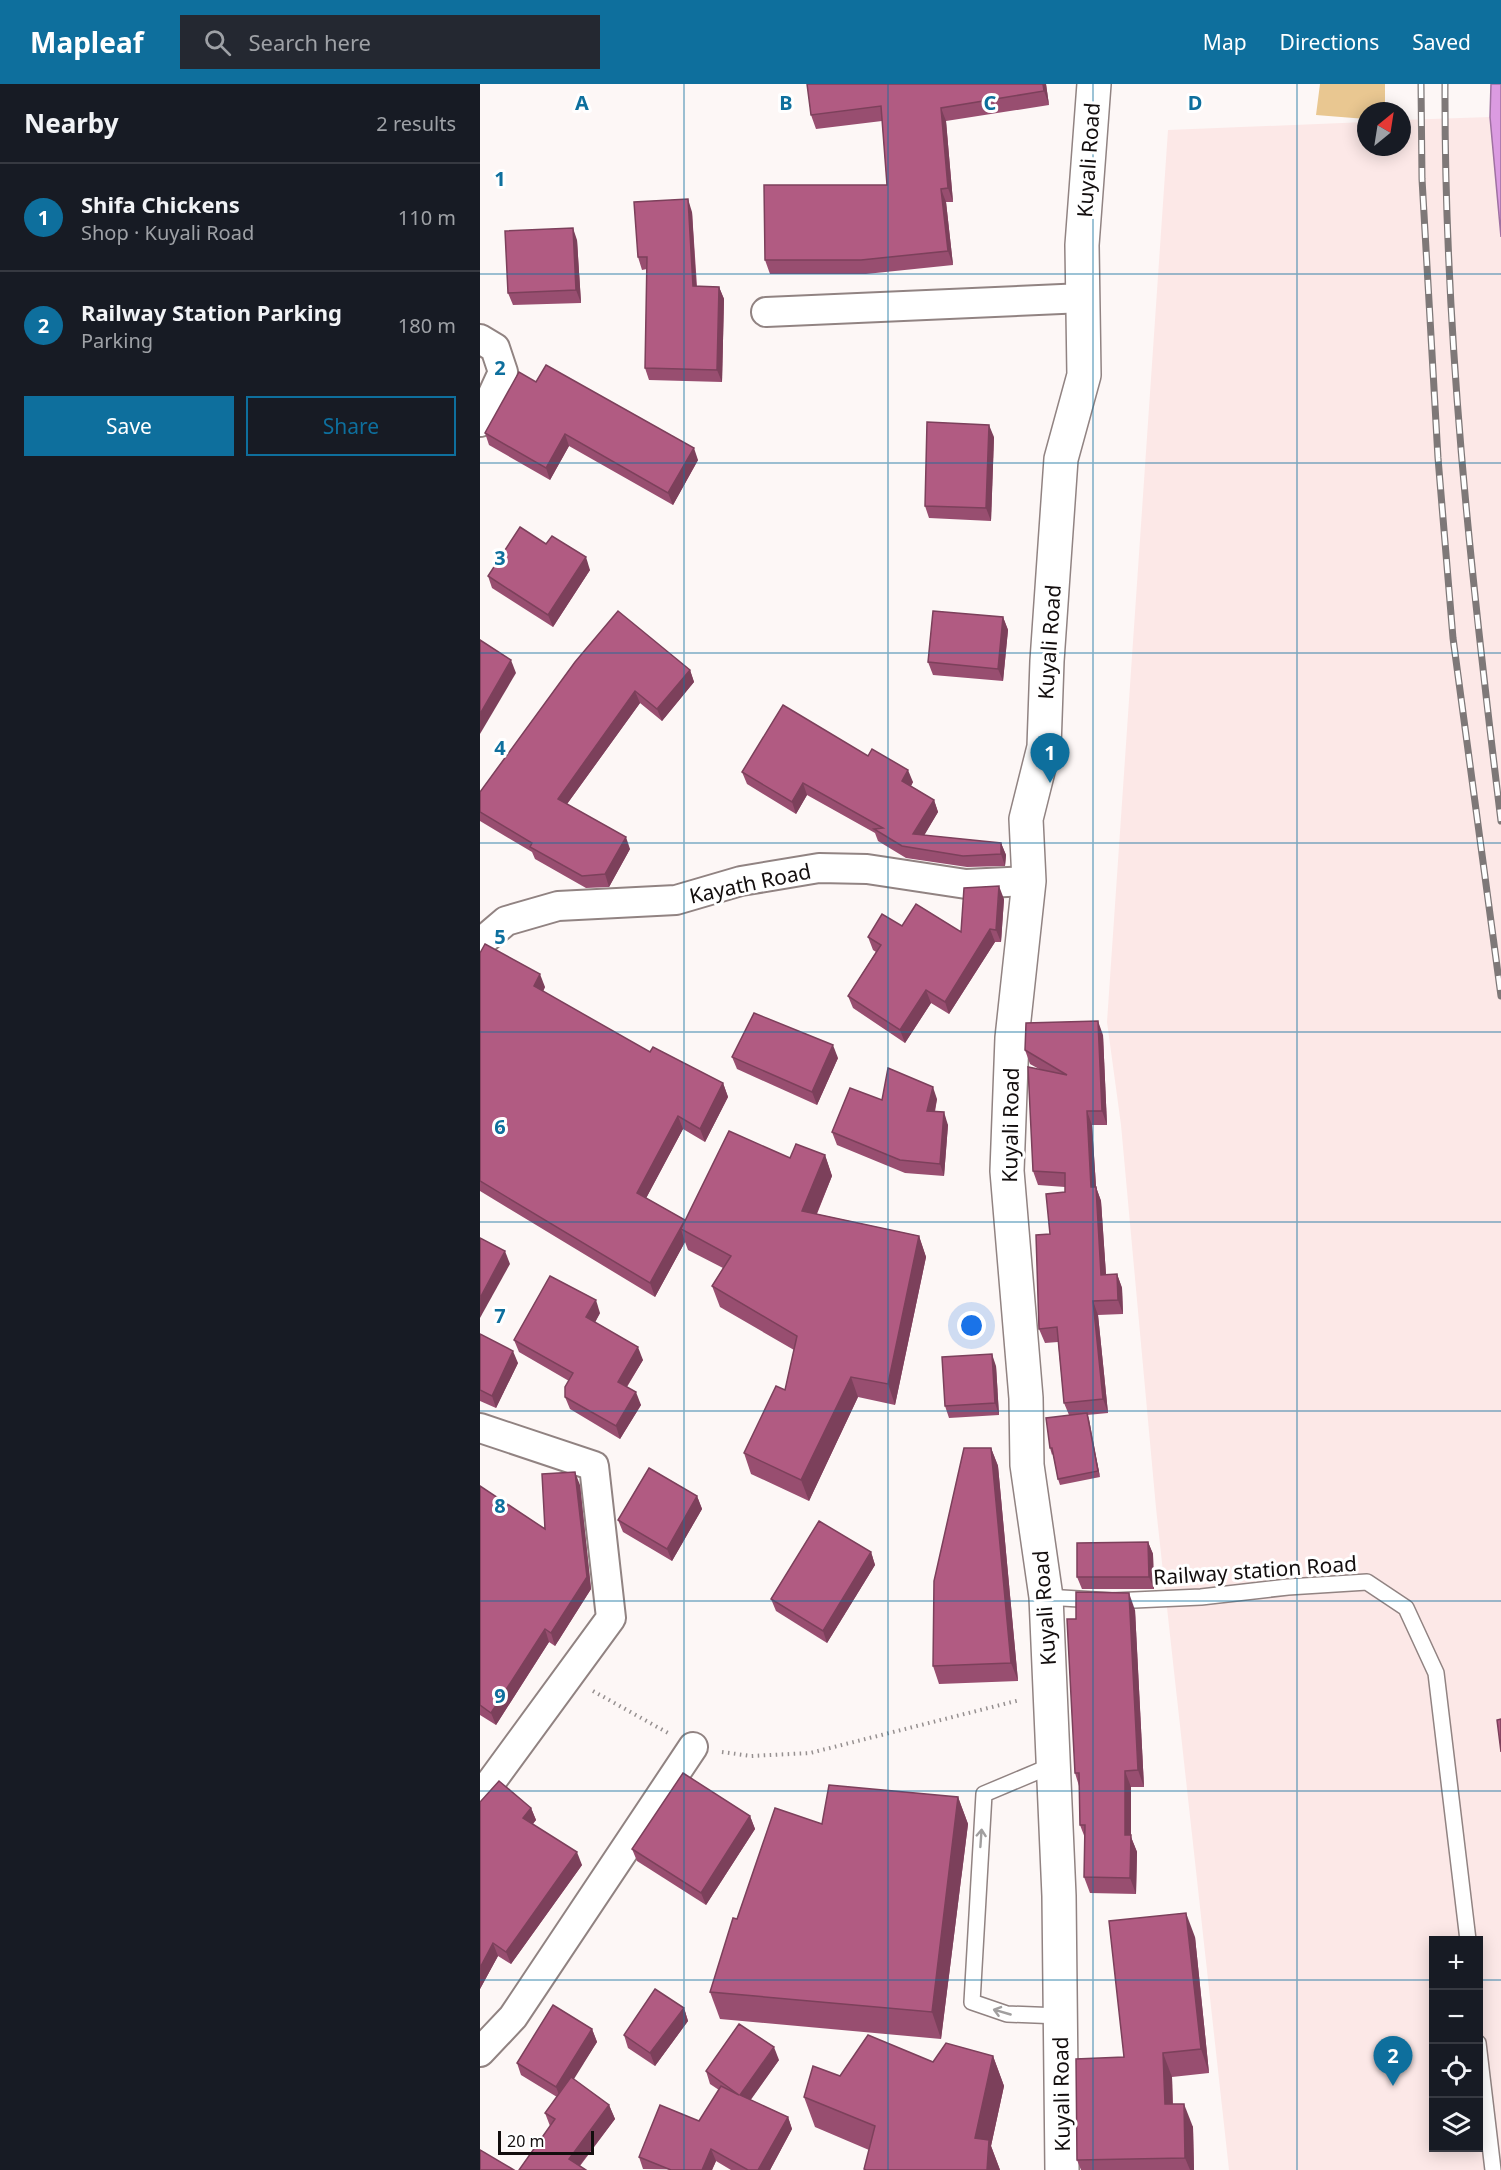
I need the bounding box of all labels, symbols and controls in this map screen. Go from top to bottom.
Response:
search box [180,15,600,69]
text: Mapleaf [30,23,144,61]
icon: search [201,26,234,59]
text: Search here [249,27,371,57]
text: Map [1203,28,1247,56]
text: Directions [1280,28,1379,56]
text: Saved [1412,28,1471,56]
text: A [575,89,589,116]
text: B [779,89,793,116]
text: C [984,89,997,116]
text: D [1188,89,1202,116]
street label: Kuyali Road [1070,102,1106,218]
north arrow [1357,102,1411,156]
text: Nearby [24,105,119,141]
text: 2 results [376,110,456,137]
text: 1 [494,165,506,192]
text: Shifa Chickens [81,189,240,219]
text: 1 [38,204,49,231]
text: 110 m [398,204,456,231]
text: Shop · Kuyali Road [81,219,254,246]
text: Railway Station Parking [81,297,342,327]
text: 2 [38,312,49,339]
text: 180 m [398,312,456,339]
text: Parking [81,327,153,354]
text: 2 [494,354,506,381]
button: Save [24,396,234,456]
button: Share [246,396,456,456]
text: 3 [494,544,506,571]
street label: Kuyali Road [1031,584,1067,700]
text: 4 [494,734,506,761]
pin: 1 [1030,734,1070,783]
street label: Kayath Road [687,856,813,910]
text: 5 [494,923,506,950]
street label: Kuyali Road [995,1067,1025,1183]
text: 6 [494,1113,506,1140]
text: 7 [494,1302,506,1329]
your location [957,1311,986,1340]
text: 8 [494,1492,506,1519]
street label: Railway station Road [1152,1549,1358,1591]
street label: Kuyali Road [1026,1550,1062,1666]
text: 9 [494,1682,506,1709]
one-way arrow [975,1829,986,1849]
map controls [1429,1936,1483,2152]
button: + [1429,1936,1483,1990]
button: − [1429,1990,1483,2044]
one-way arrow [993,2005,1012,2017]
street label: Kuyali Road [1046,2036,1076,2152]
pin: 2 [1374,2036,1412,2086]
button: locate [1429,2044,1483,2098]
button: layers [1429,2098,1483,2152]
scale bar [498,2128,594,2156]
text: 20 m [507,2130,544,2152]

